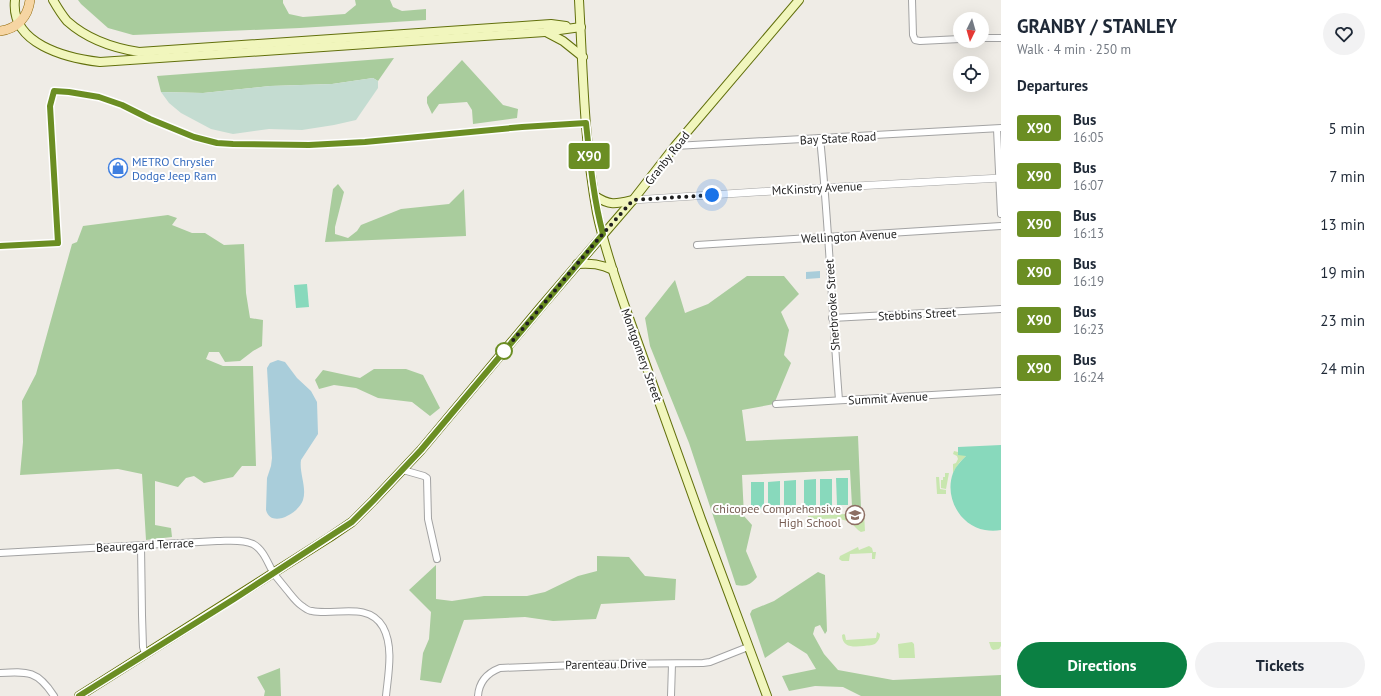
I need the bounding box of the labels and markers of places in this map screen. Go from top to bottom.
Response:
place label: METRO Chrysler Dodge Jeep Ram [132,154,216,183]
shop icon: METRO Chrysler Dodge Jeep Ram [107,157,129,179]
unlabelled marker [495,342,513,360]
place label: Chicopee Comprehensive High School [713,501,841,530]
school or university icon: Chicopee Comprehensive High School [844,504,866,526]

